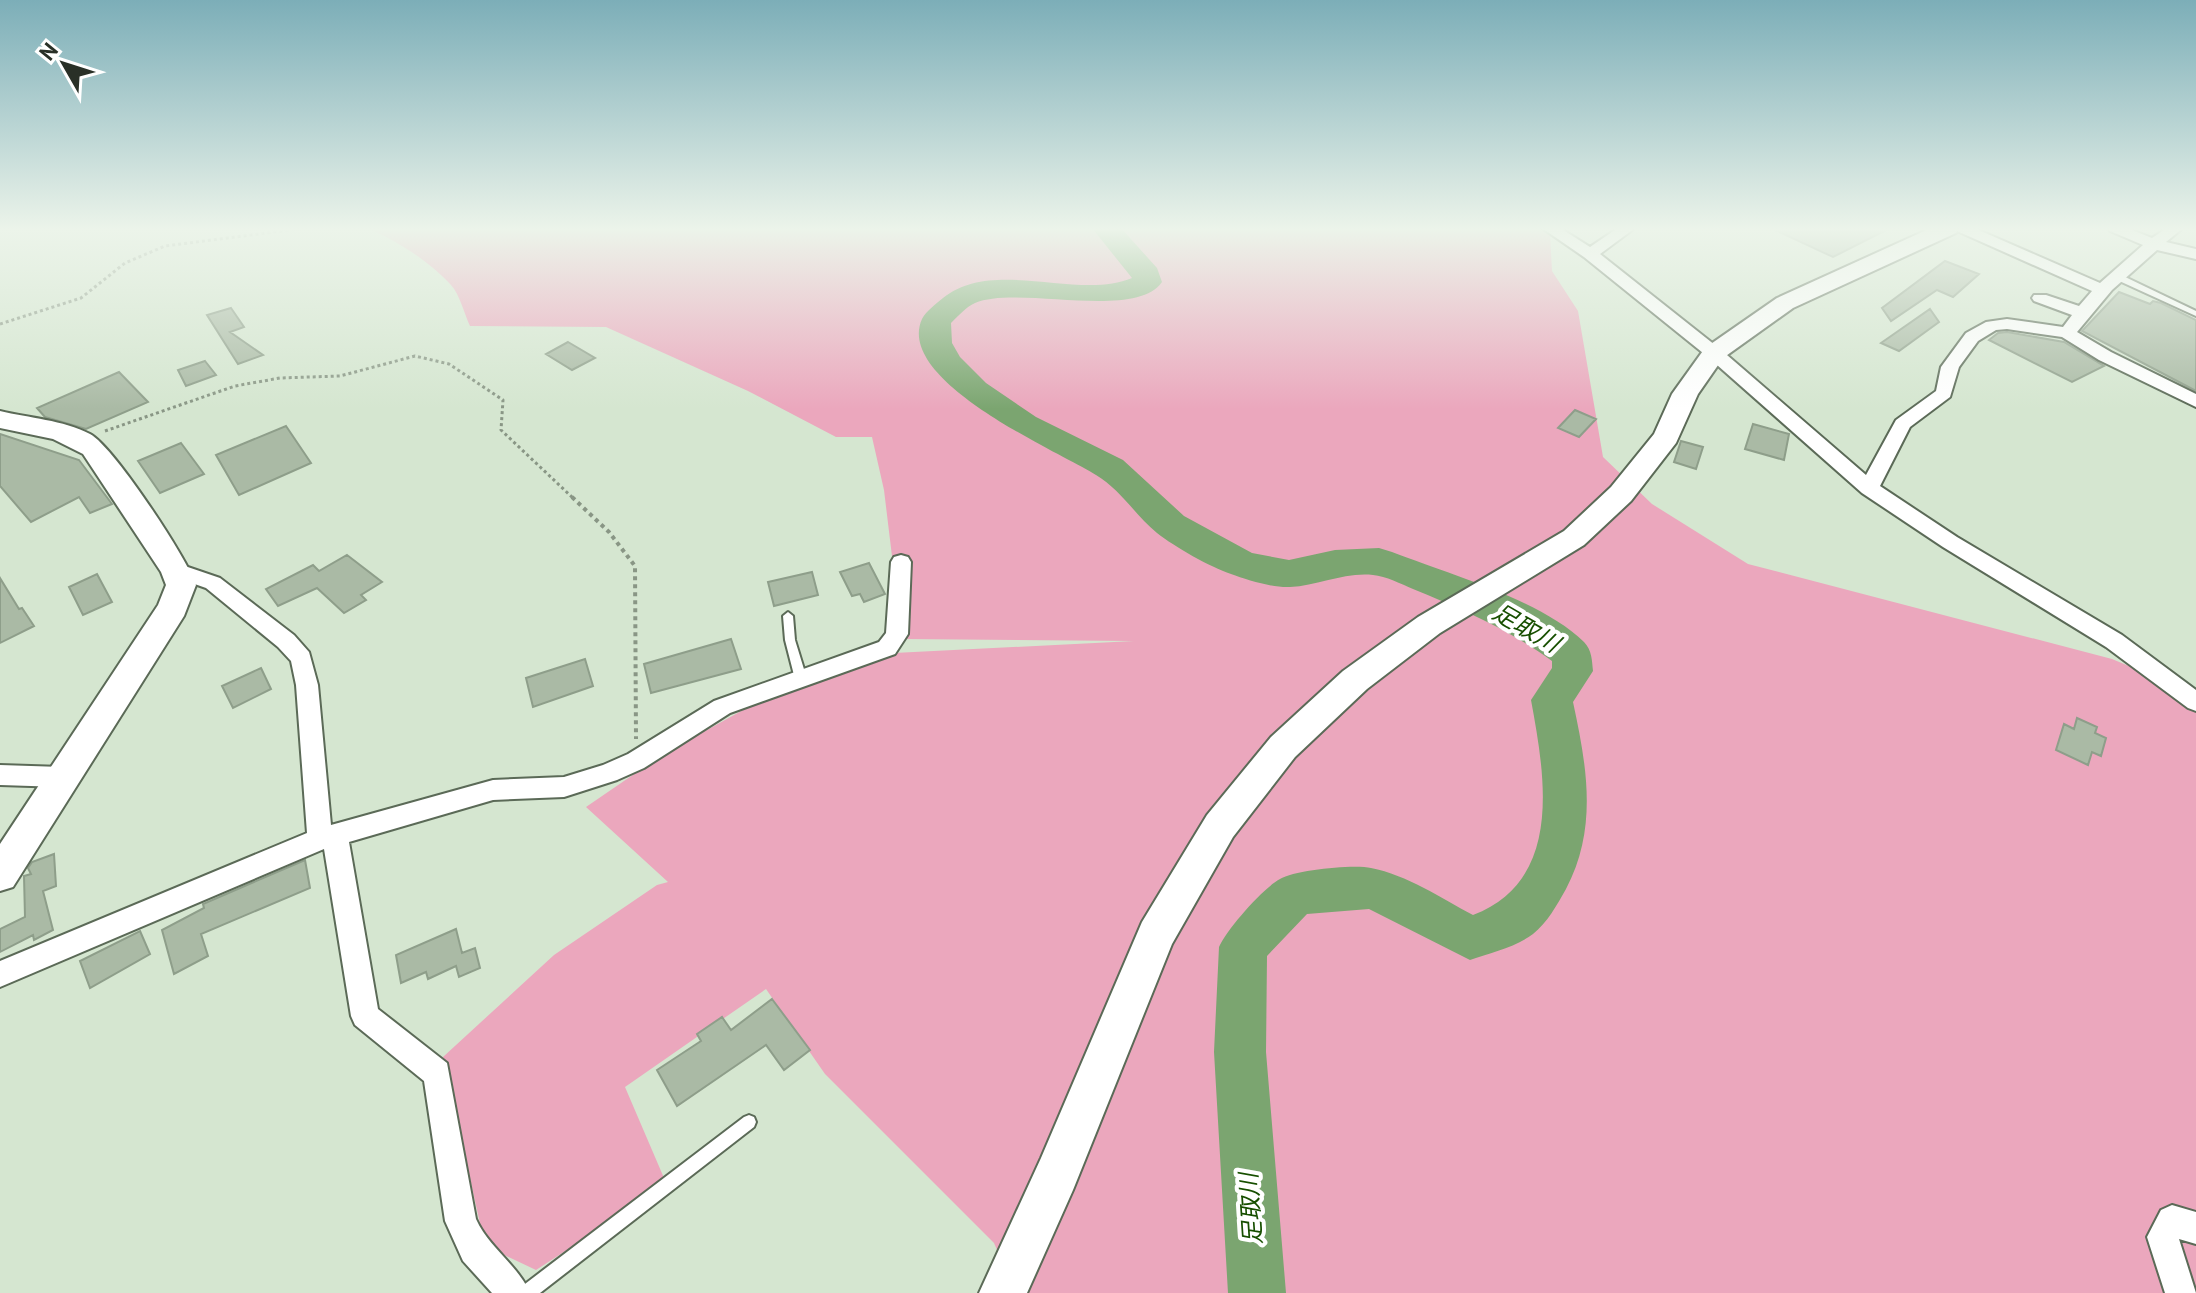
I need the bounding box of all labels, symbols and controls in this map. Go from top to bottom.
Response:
north arrow [24,24,104,104]
text: N [33,37,64,66]
water label: 足取川 [1487,596,1568,660]
water label: 足取川 [1232,1169,1268,1246]

